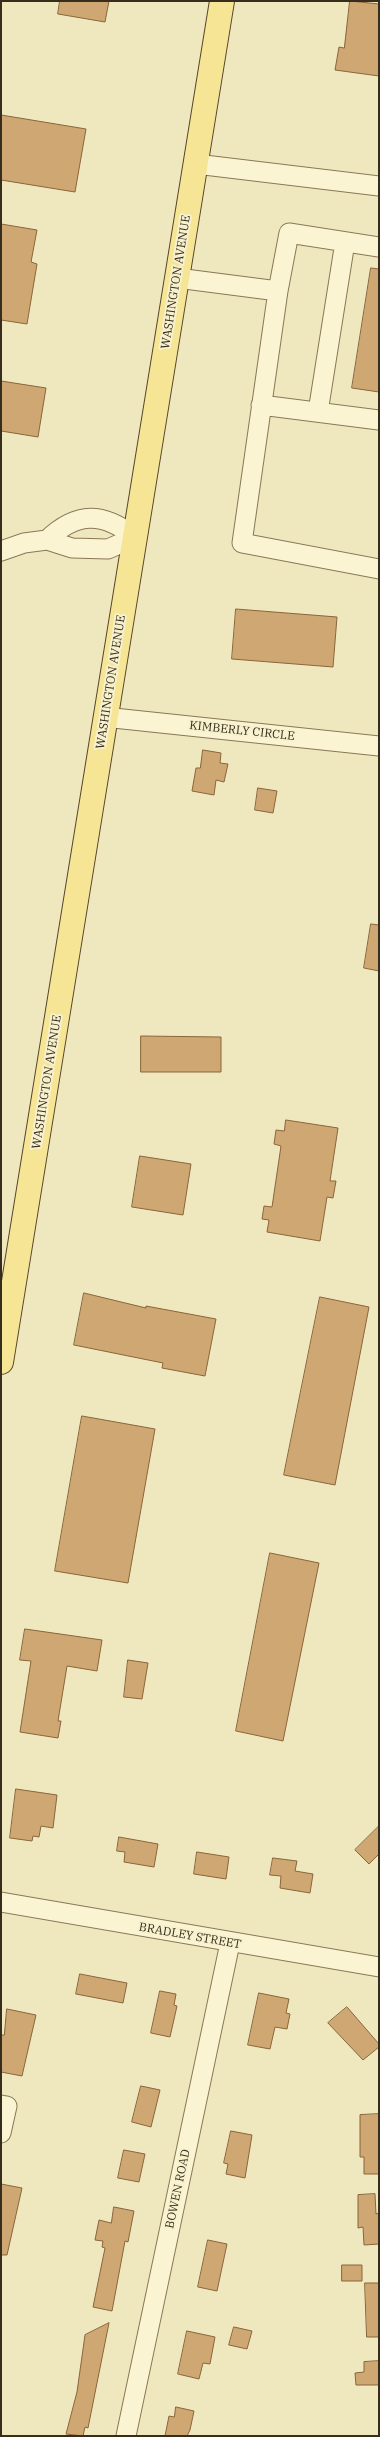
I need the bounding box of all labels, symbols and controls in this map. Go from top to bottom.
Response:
street label: WASHINGTON AVENUE [158,214,194,350]
street label: WASHINGTON AVENUE [93,614,129,750]
street label: KIMBERLY CIRCLE [189,718,295,744]
street label: WASHINGTON AVENUE [29,1014,65,1150]
street label: BRADLEY STREET [138,1920,242,1952]
street label: BOWEN ROAD [163,2148,193,2230]

